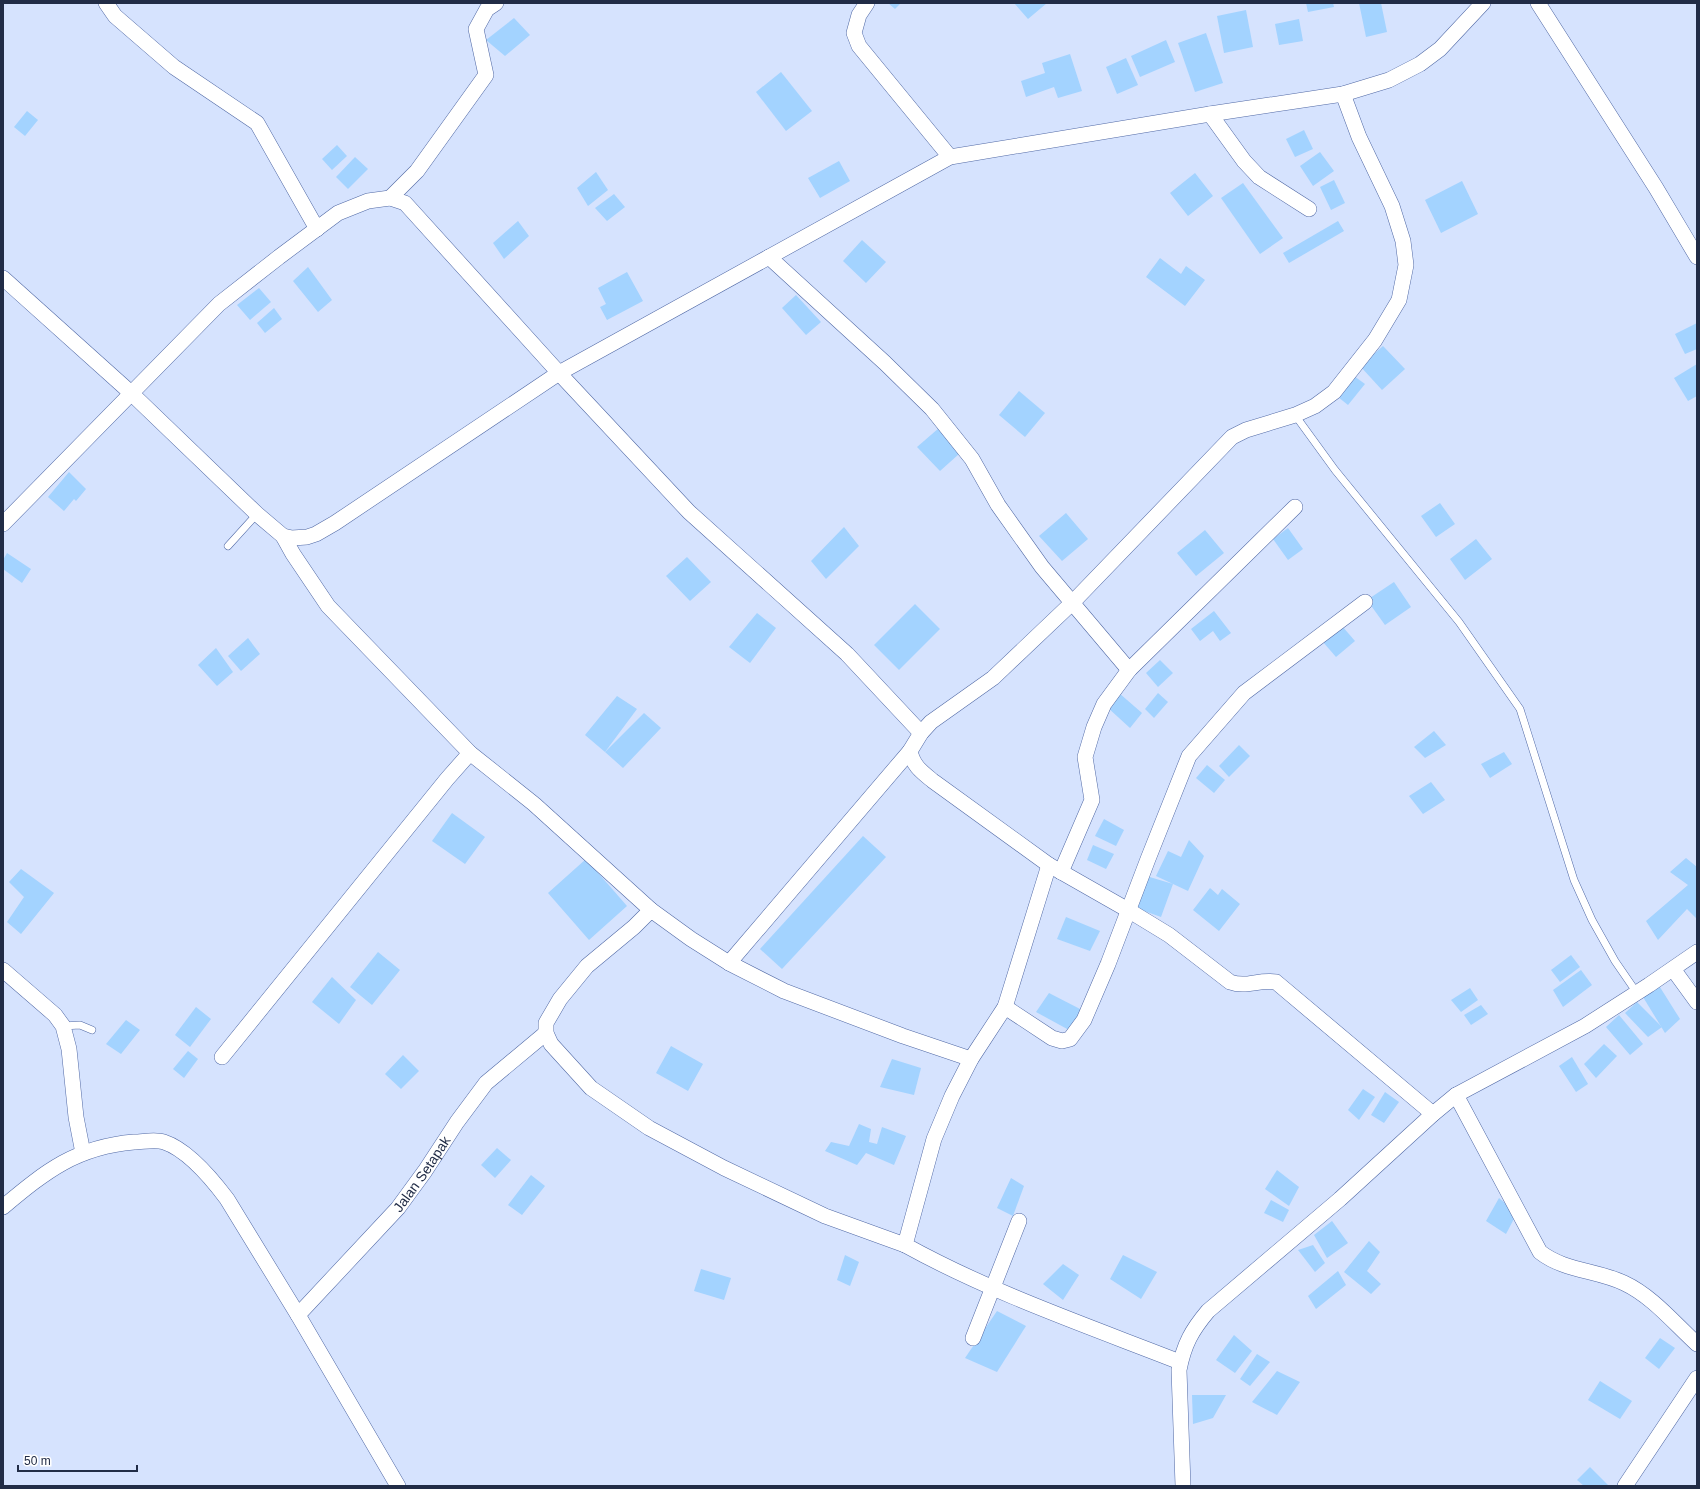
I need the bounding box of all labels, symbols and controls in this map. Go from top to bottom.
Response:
street label: Jalan Setapak [390,1132,454,1215]
scale bar [18,1447,137,1473]
text: 50 m [24,1454,51,1468]

